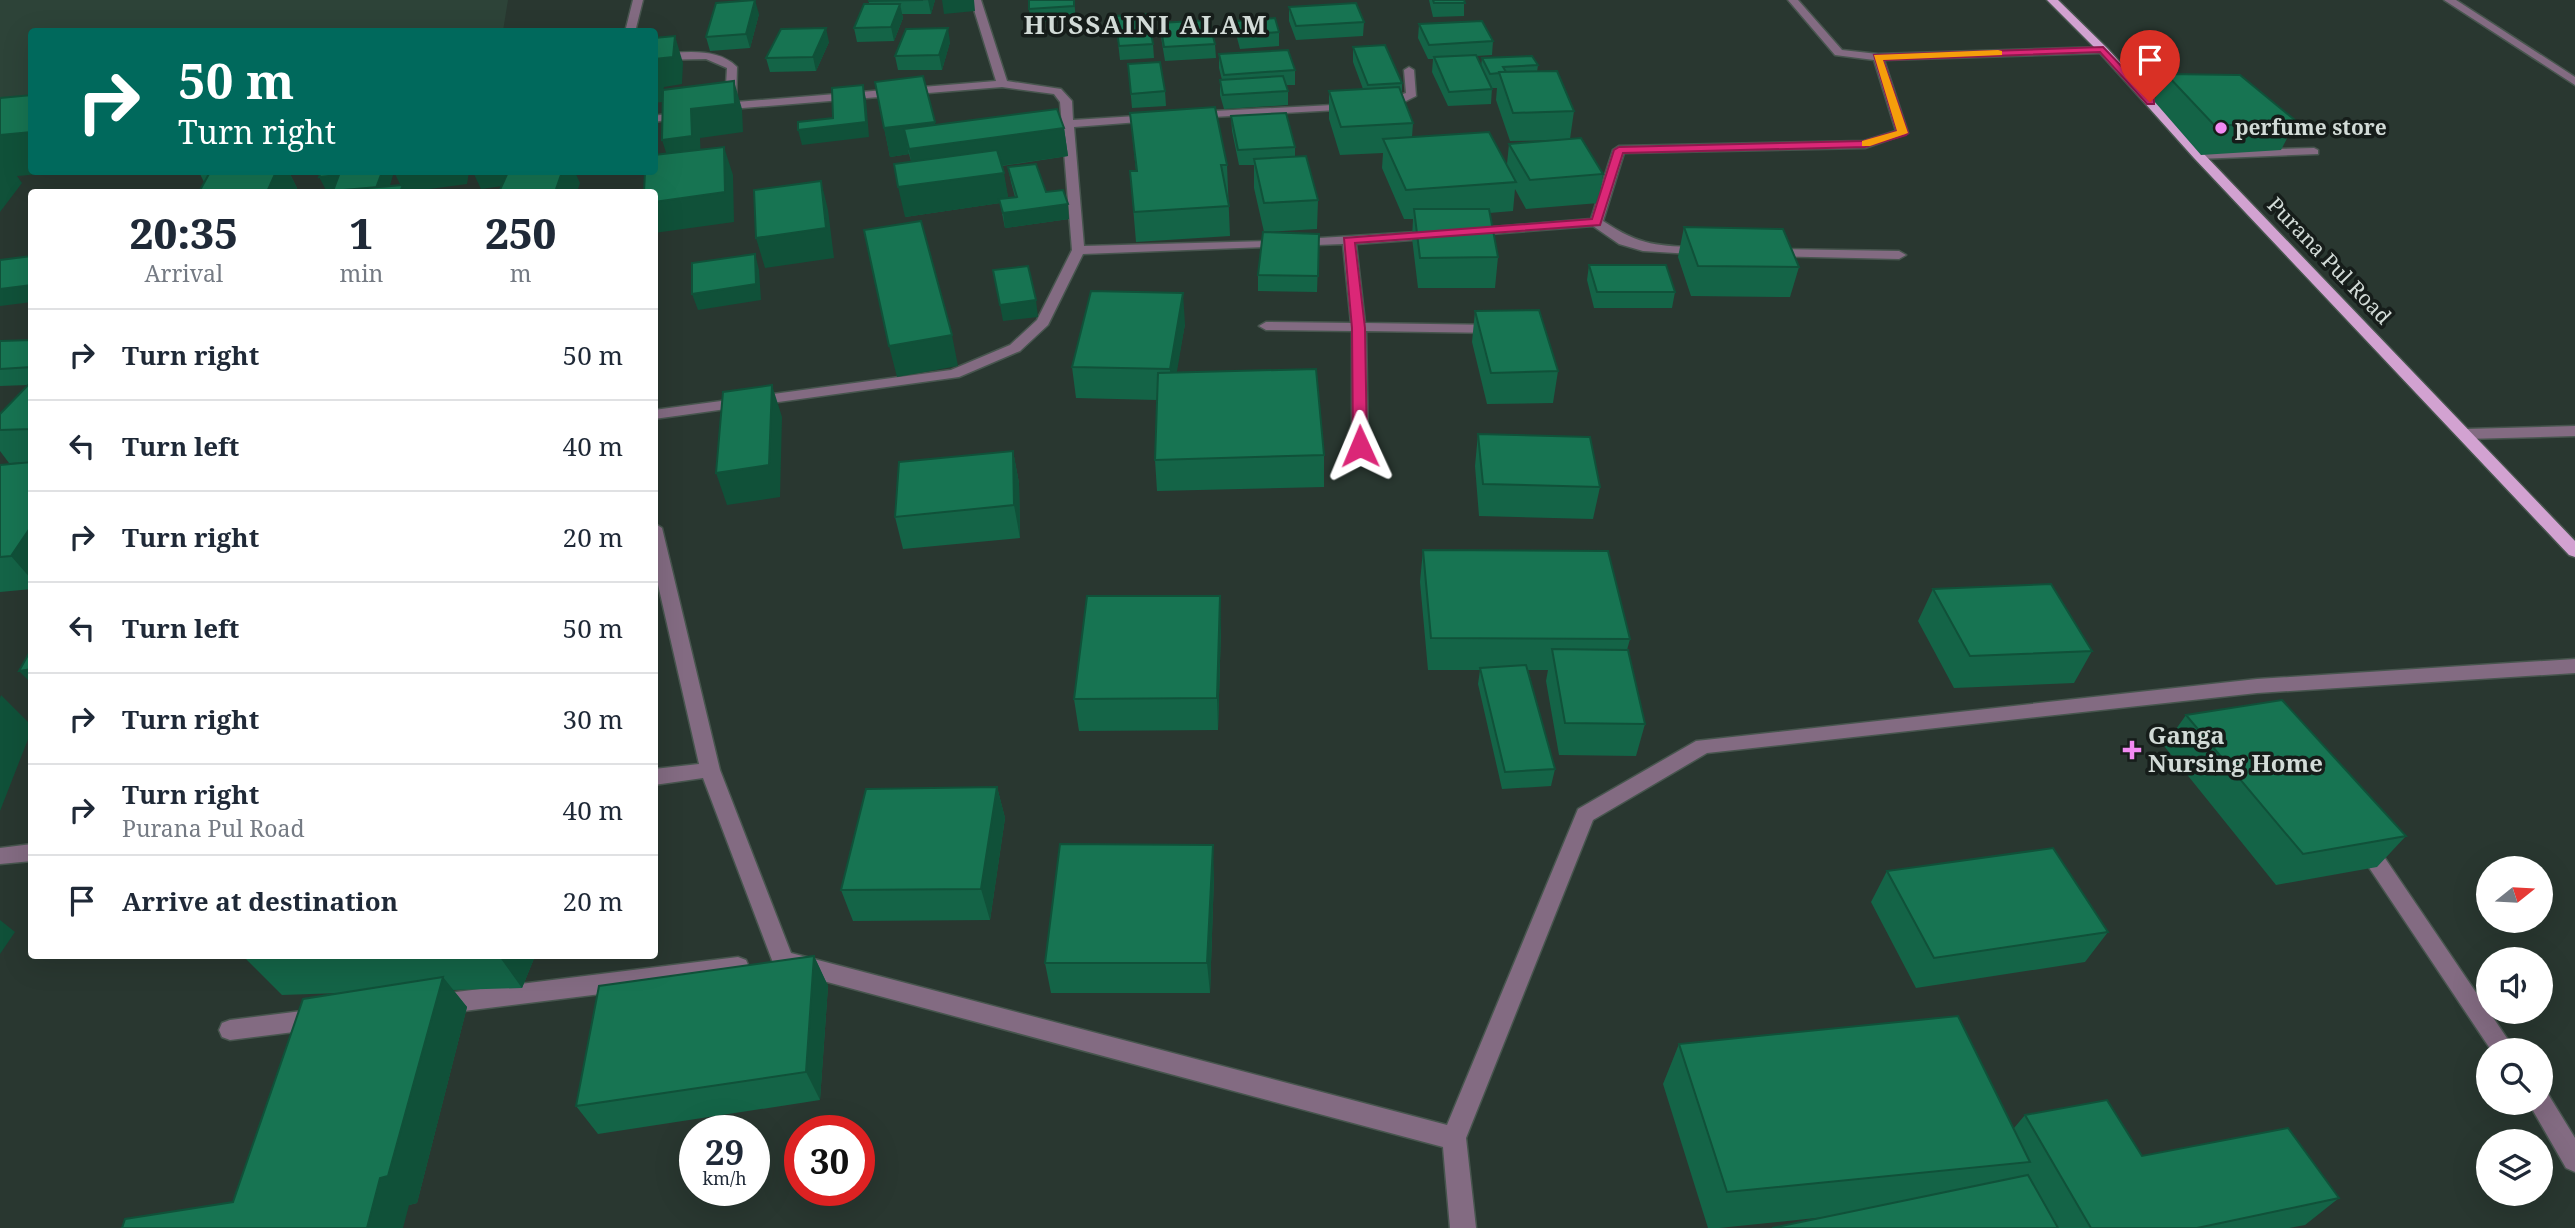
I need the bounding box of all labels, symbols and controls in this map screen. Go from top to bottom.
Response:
district label: HUSSAINI ALAM [1024,6,1268,42]
pin [2120,30,2180,102]
icon: arrive [2131,41,2169,79]
text: 50 m [178,47,294,113]
icon: right [63,56,154,147]
text: Turn right [178,110,336,153]
place label: perfume store [2235,113,2387,141]
marker: perfume store [2213,120,2229,136]
street label: Purana Pul Road [2262,191,2398,330]
text: 20:35 [130,204,238,261]
text: 1 [350,204,373,261]
text: 250 [485,204,556,261]
text: Arrival [144,257,223,289]
text: min [339,257,383,289]
text: m [510,257,532,289]
icon: right [63,336,101,374]
text: Turn right [122,337,259,373]
text: 50 m [563,337,623,373]
position arrow [1323,409,1397,483]
icon: left [63,427,101,465]
text: Turn left [122,428,239,464]
text: 40 m [563,428,623,464]
icon: right [63,518,101,556]
text: Turn right [122,519,259,555]
text: 20 m [563,519,623,555]
icon: left [63,609,101,647]
text: Turn left [122,610,239,646]
text: 50 m [563,610,623,646]
icon: right [63,700,101,738]
text: Turn right [122,701,259,737]
text: 30 m [563,701,623,737]
place label: Ganga Nursing Home [2148,718,2323,779]
marker: Ganga Nursing Home [2122,740,2142,760]
text: Turn right [122,776,259,812]
icon: right [63,791,101,829]
text: 40 m [563,792,623,828]
text: Purana Pul Road [122,812,305,844]
north arrow [2476,856,2553,933]
map controls [2476,856,2553,1206]
icon: arrive [63,882,101,920]
text: Arrive at destination [122,883,398,919]
text: 20 m [563,883,623,919]
button: sound [2476,947,2553,1024]
button: search [2476,1038,2553,1115]
speed limit sign: 30 [784,1115,875,1206]
text: 29 [705,1128,744,1175]
button: layers [2476,1129,2553,1206]
text: km/h [702,1166,747,1190]

